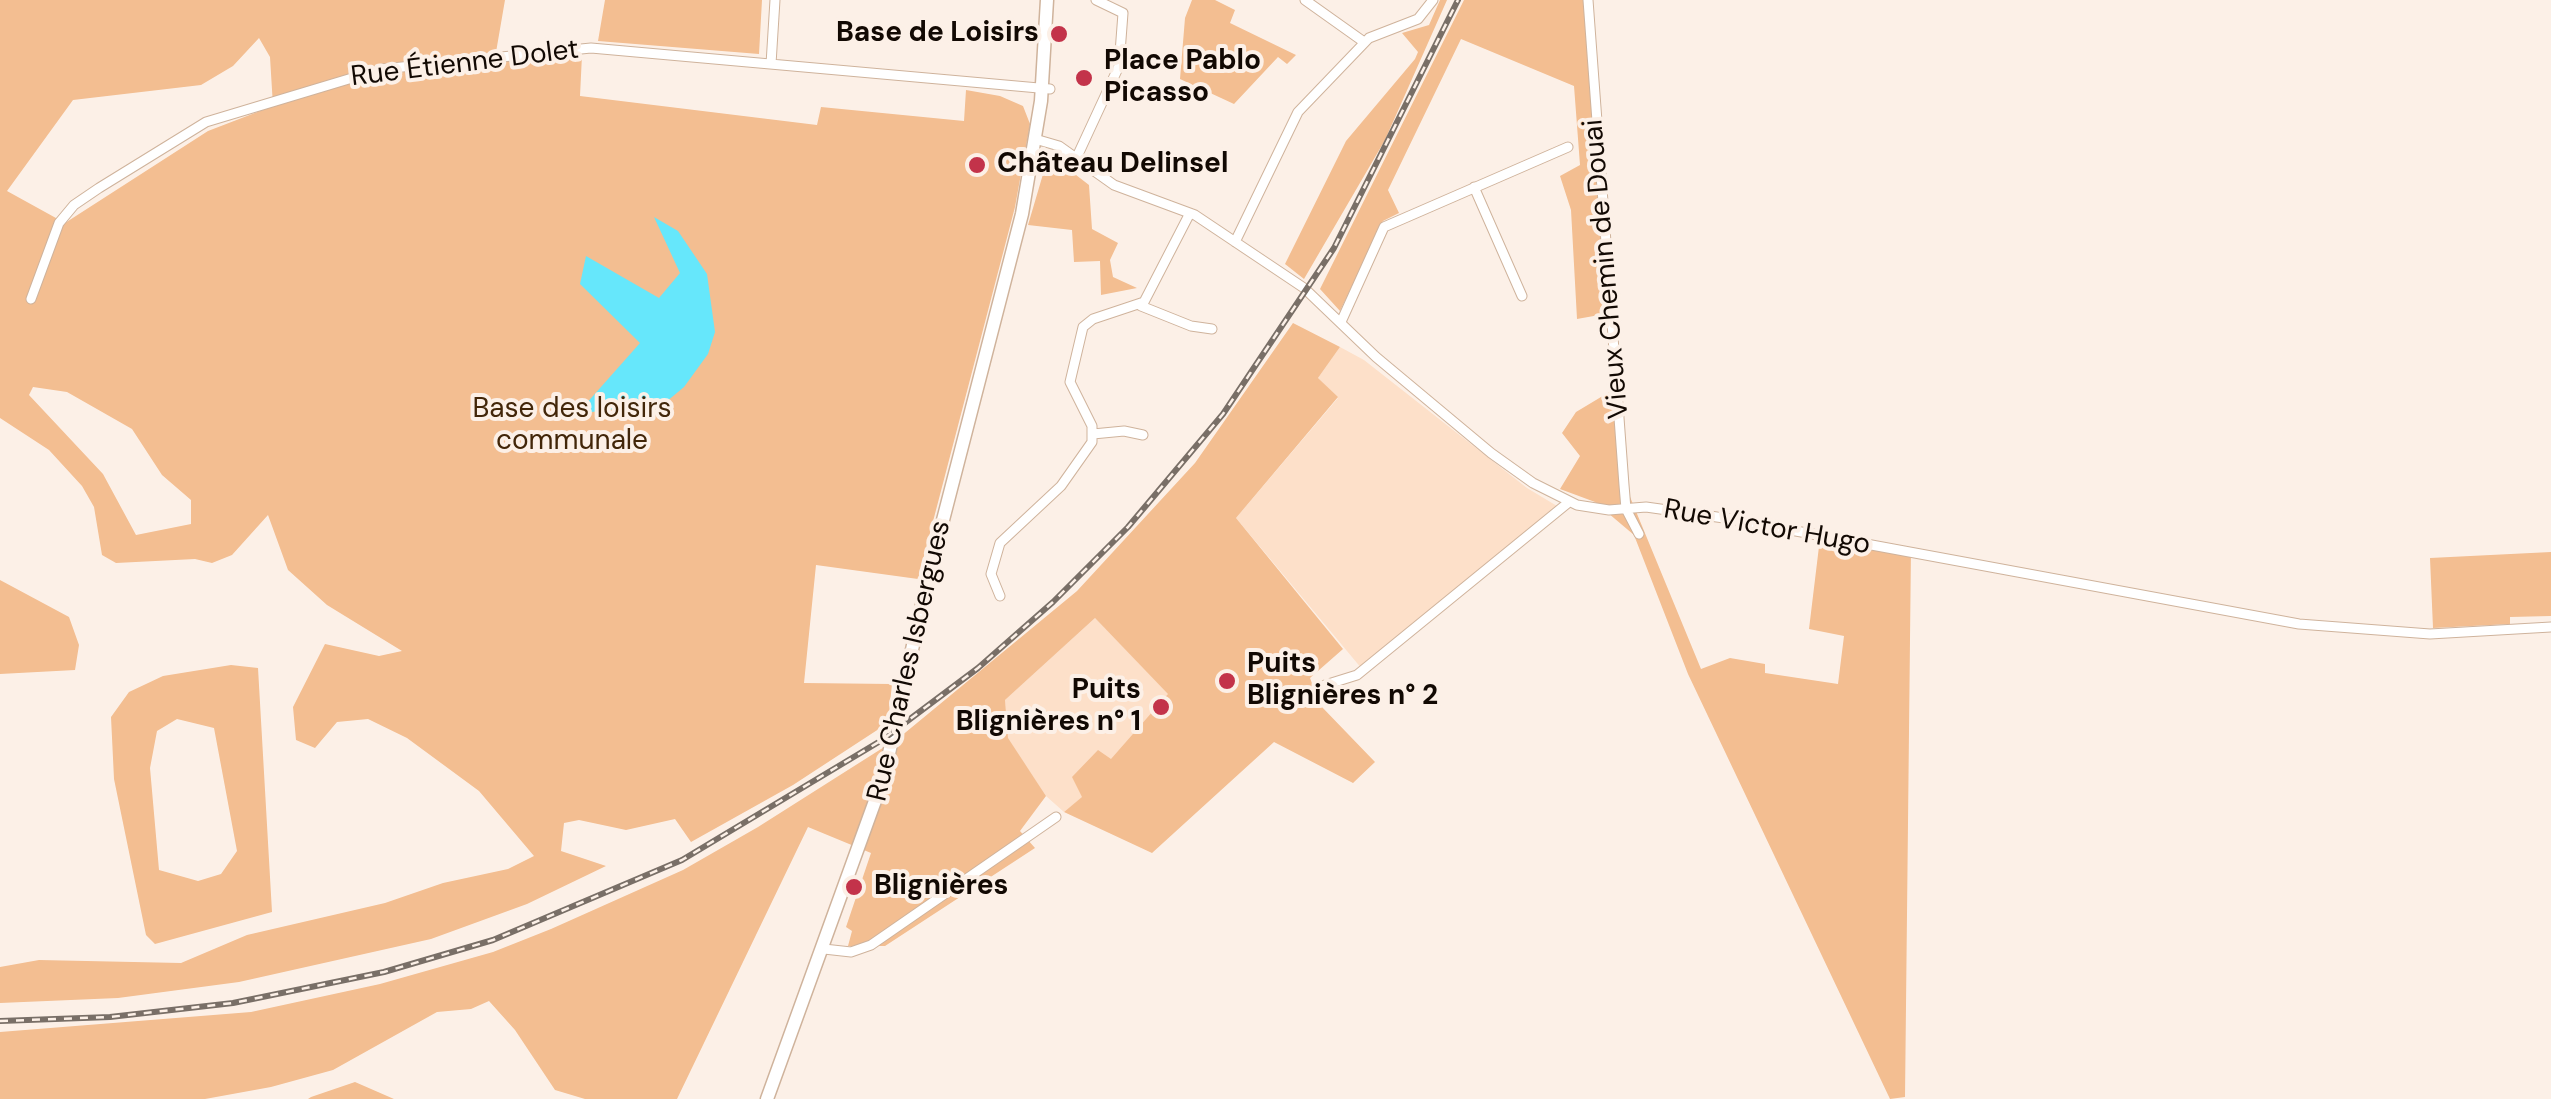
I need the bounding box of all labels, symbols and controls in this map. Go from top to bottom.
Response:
place label: Base de Loisirs [836,17,1039,51]
marker: Base de Loisirs [1048,23,1070,45]
street label: Rue Étienne Dolet [349,33,581,95]
place label: Place Pablo Picasso [1104,45,1261,111]
marker: Place Pablo Picasso [1073,67,1095,89]
street label: Vieux Chemin de Douai [1577,118,1637,420]
place label: Château Delinsel [997,148,1228,182]
marker: Château Delinsel [966,154,988,176]
park label: Base des loisirs communale [472,393,672,459]
street label: Rue Victor Hugo [1661,493,1873,563]
street label: Rue Charles Isbergues [861,517,959,805]
place label: Puits Blignières n° 2 [1247,648,1438,714]
marker: Puits Blignières n° 2 [1216,670,1238,692]
place label: Puits Blignières n° 1 [956,674,1141,740]
marker: Puits Blignières n° 1 [1150,696,1172,718]
place label: Blignières [874,870,1008,904]
marker: Blignières [843,876,865,898]

